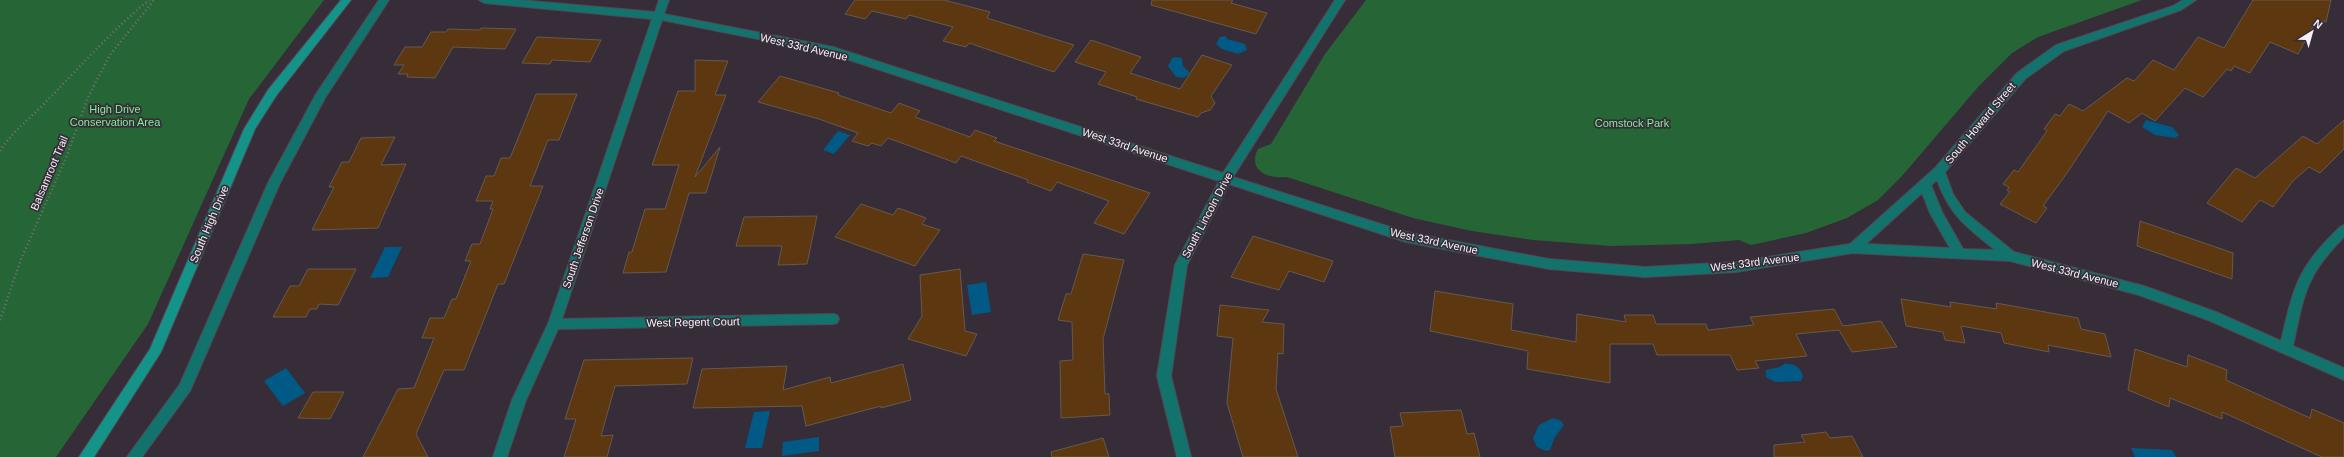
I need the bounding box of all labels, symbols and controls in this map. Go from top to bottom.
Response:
north arrow [2292,12,2332,52]
text: N [2311,17,2325,31]
street label: West 33rd Avenue [759,31,849,63]
street label: South Howard Street [1943,80,2017,166]
park label: High Drive Conservation Area [70,103,161,128]
park label: Comstock Park [1595,117,1670,129]
street label: West 33rd Avenue [1081,125,1169,165]
street label: Balsamroot Trail [28,134,70,212]
street label: South Lincoln Drive [1179,170,1235,260]
street label: South High Drive [187,183,231,265]
street label: South Jefferson Drive [560,186,606,290]
street label: West 33rd Avenue [1389,226,1479,256]
street label: West 33rd Avenue [1710,251,1800,273]
street label: West 33rd Avenue [2030,256,2120,290]
street label: West Regent Court [646,315,740,329]

